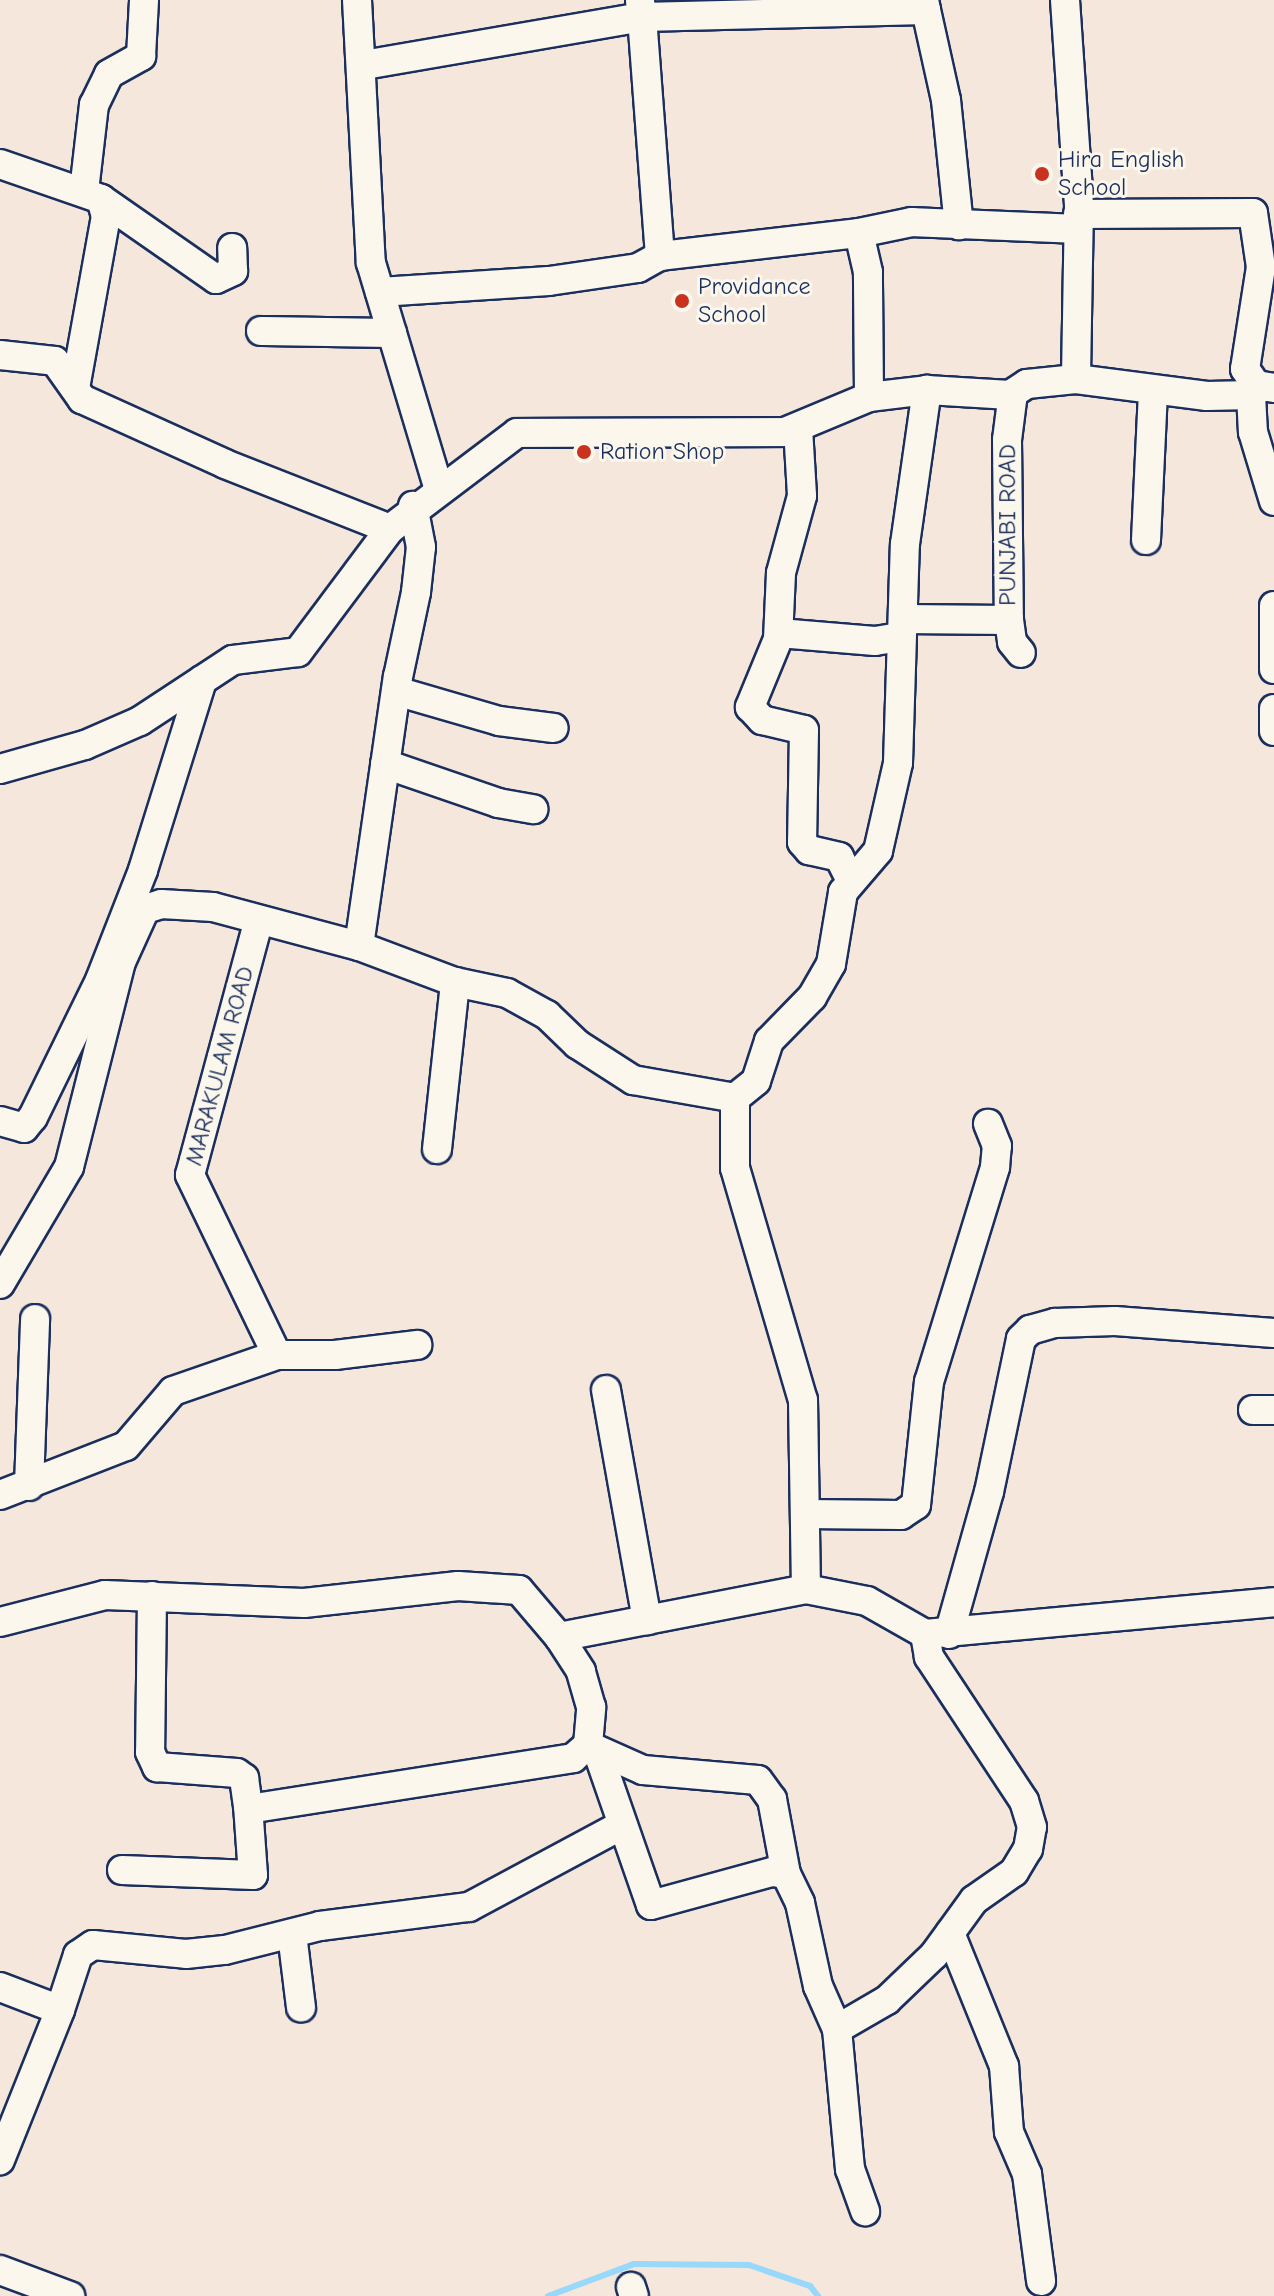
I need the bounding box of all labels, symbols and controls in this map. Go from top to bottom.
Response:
place label: Hira English School [1058,146,1184,202]
marker: Hira English School [1033,165,1051,183]
place label: Providance School [698,273,810,329]
marker: Providance School [673,292,691,310]
place label: Ration Shop [600,438,724,466]
marker: Ration Shop [575,443,593,461]
street label: PUNJABI ROAD [994,444,1022,606]
street label: MARAKULAM ROAD [180,963,260,1169]

